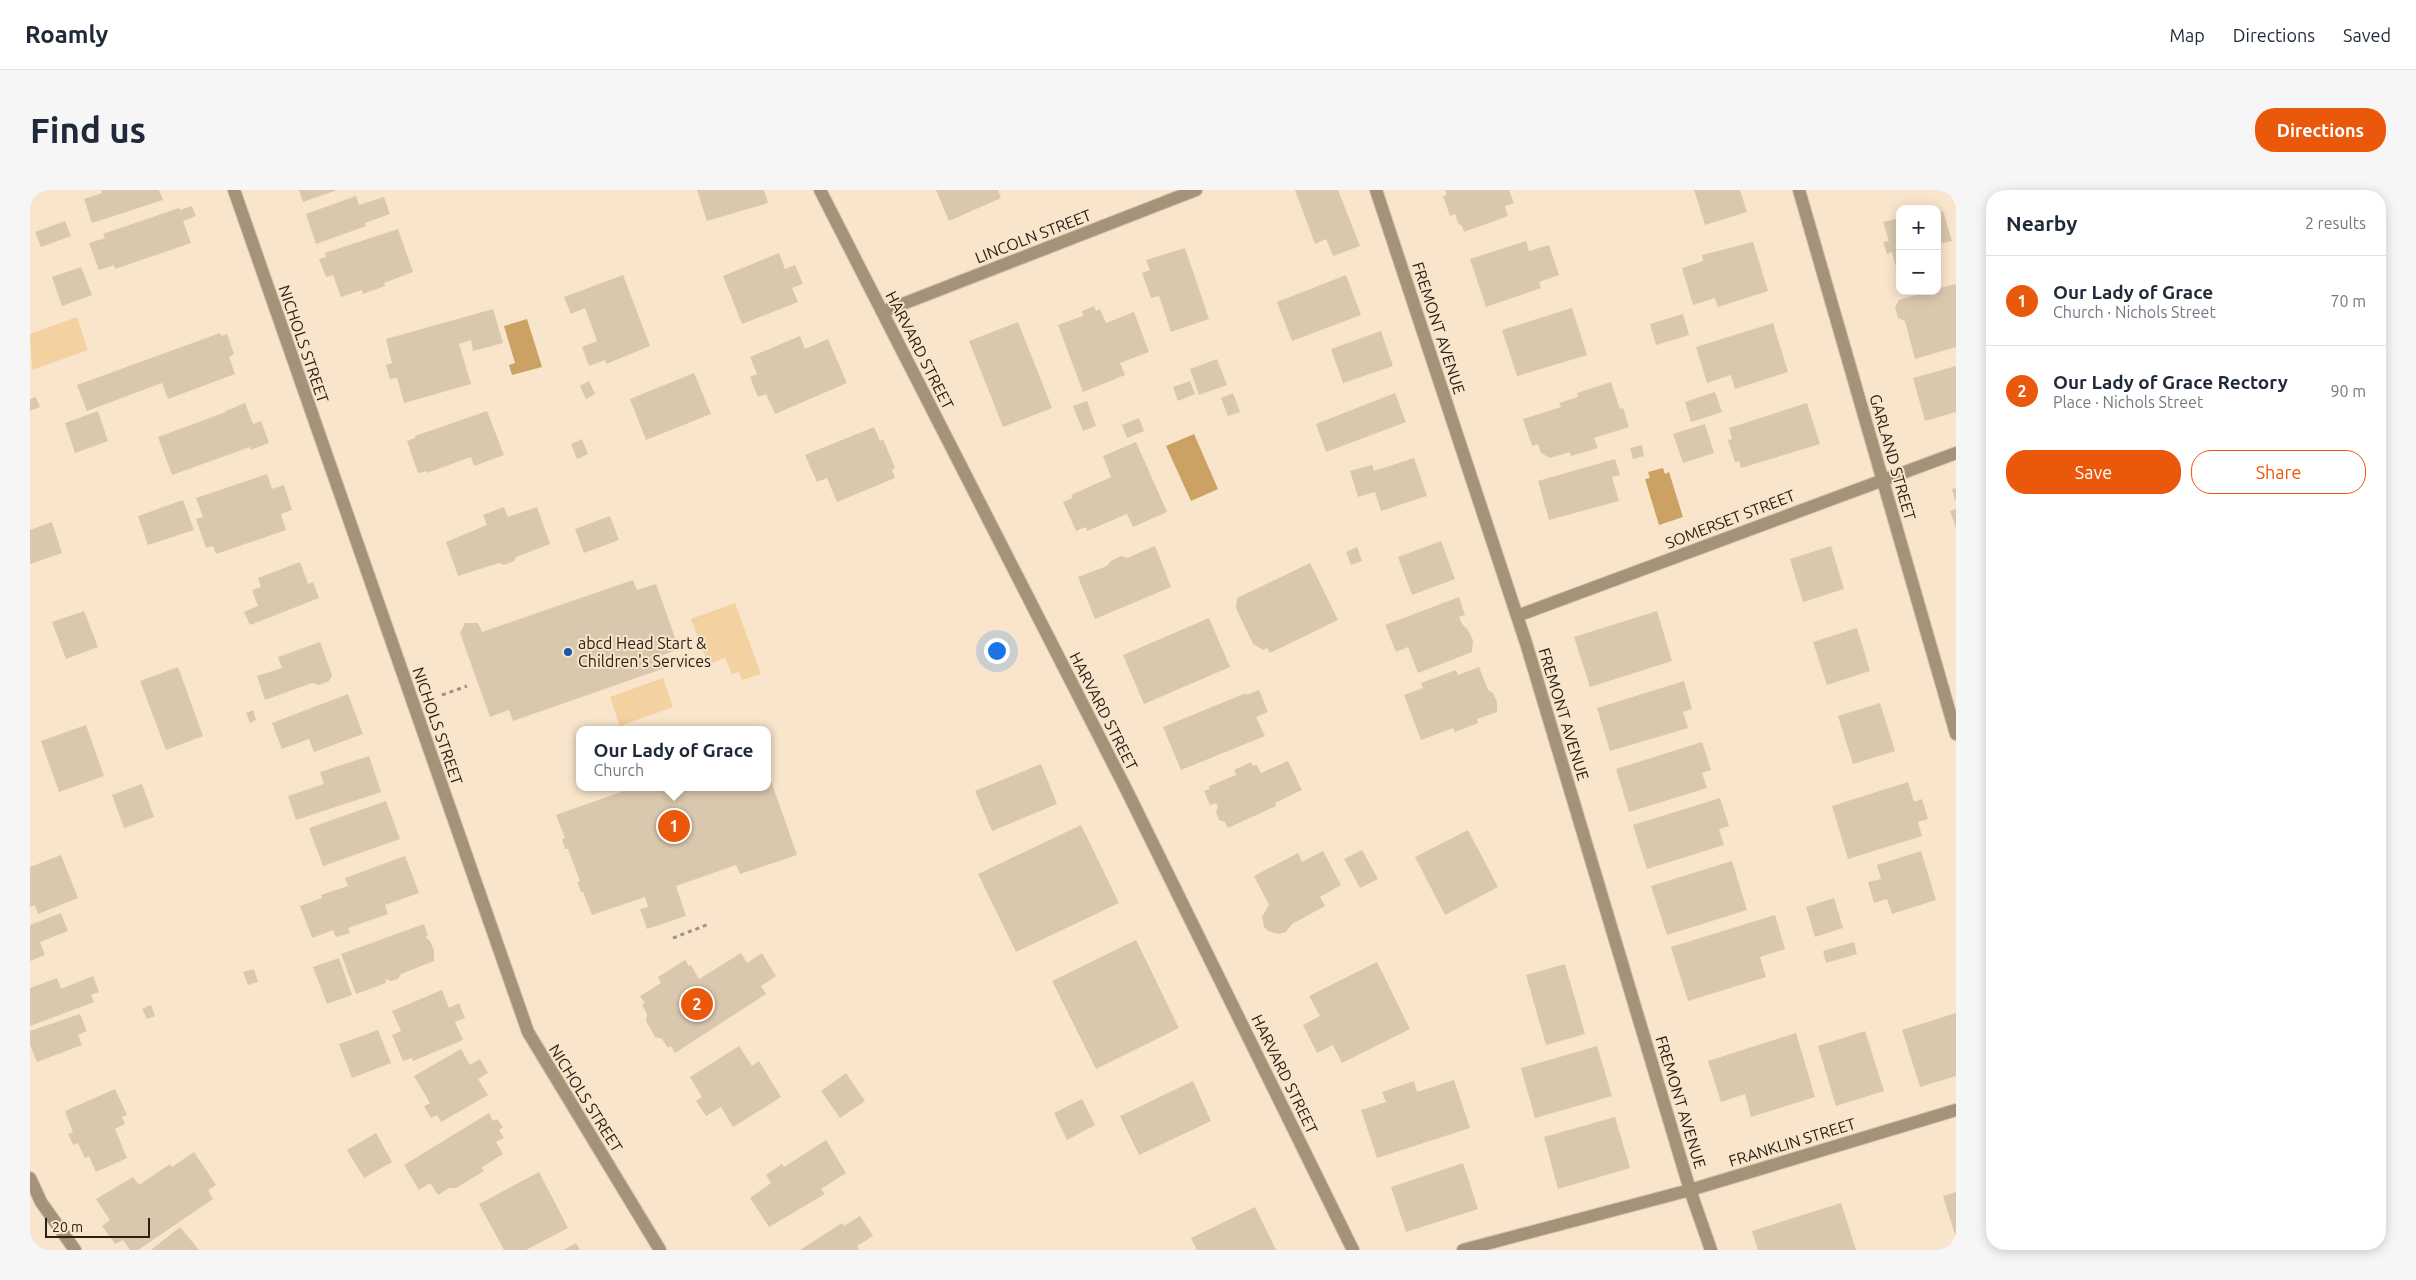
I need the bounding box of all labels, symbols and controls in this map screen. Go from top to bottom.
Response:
text: Roamly [25,21,108,48]
text: Map [2169,25,2205,45]
text: Directions [2233,25,2315,45]
text: Saved [2343,25,2391,45]
button: Directions [2255,108,2386,152]
text: Find us [30,110,146,150]
map controls [1896,205,1941,295]
button: + [1896,205,1941,250]
street label: LINCOLN STREET [972,206,1094,266]
text: Nearby [2006,211,2077,235]
text: 2 results [2305,214,2366,232]
button: − [1896,250,1941,295]
street label: FREMONT AVENUE [1409,260,1469,396]
text: Our Lady of Grace [2053,281,2213,303]
street label: NICHOLS STREET [275,283,333,405]
street label: HARVARD STREET [882,288,958,412]
text: 1 [2017,292,2027,310]
text: 70 m [2330,292,2366,310]
text: Church · Nichols Street [2053,303,2216,321]
text: Our Lady of Grace Rectory [2053,371,2288,393]
text: 2 [2017,382,2027,400]
text: 90 m [2330,382,2366,400]
street label: GARLAND STREET [1866,392,1920,522]
text: Place · Nichols Street [2053,393,2203,411]
button: Save [2006,450,2181,494]
button: Share [2191,450,2366,494]
street label: SOMERSET STREET [1663,486,1798,552]
place label: abcd Head Start & Children's Services [578,634,711,670]
your location [984,638,1010,664]
marker: abcd Head Start & Children's Services [562,646,574,658]
street label: FREMONT AVENUE [1535,646,1593,782]
street label: HARVARD STREET [1066,649,1142,773]
street label: NICHOLS STREET [409,665,467,787]
popup [576,726,771,791]
text: Our Lady of Grace [593,739,754,761]
text: Church [593,761,644,779]
pin: 1 [658,807,690,845]
pin: 2 [681,985,713,1023]
street label: HARVARD STREET [1248,1012,1322,1137]
street label: FREMONT AVENUE [1652,1034,1710,1170]
street label: NICHOLS STREET [546,1041,626,1155]
street label: FRANKLIN STREET [1726,1114,1858,1170]
scale bar [45,1215,150,1238]
text: 20 m [52,1219,83,1235]

